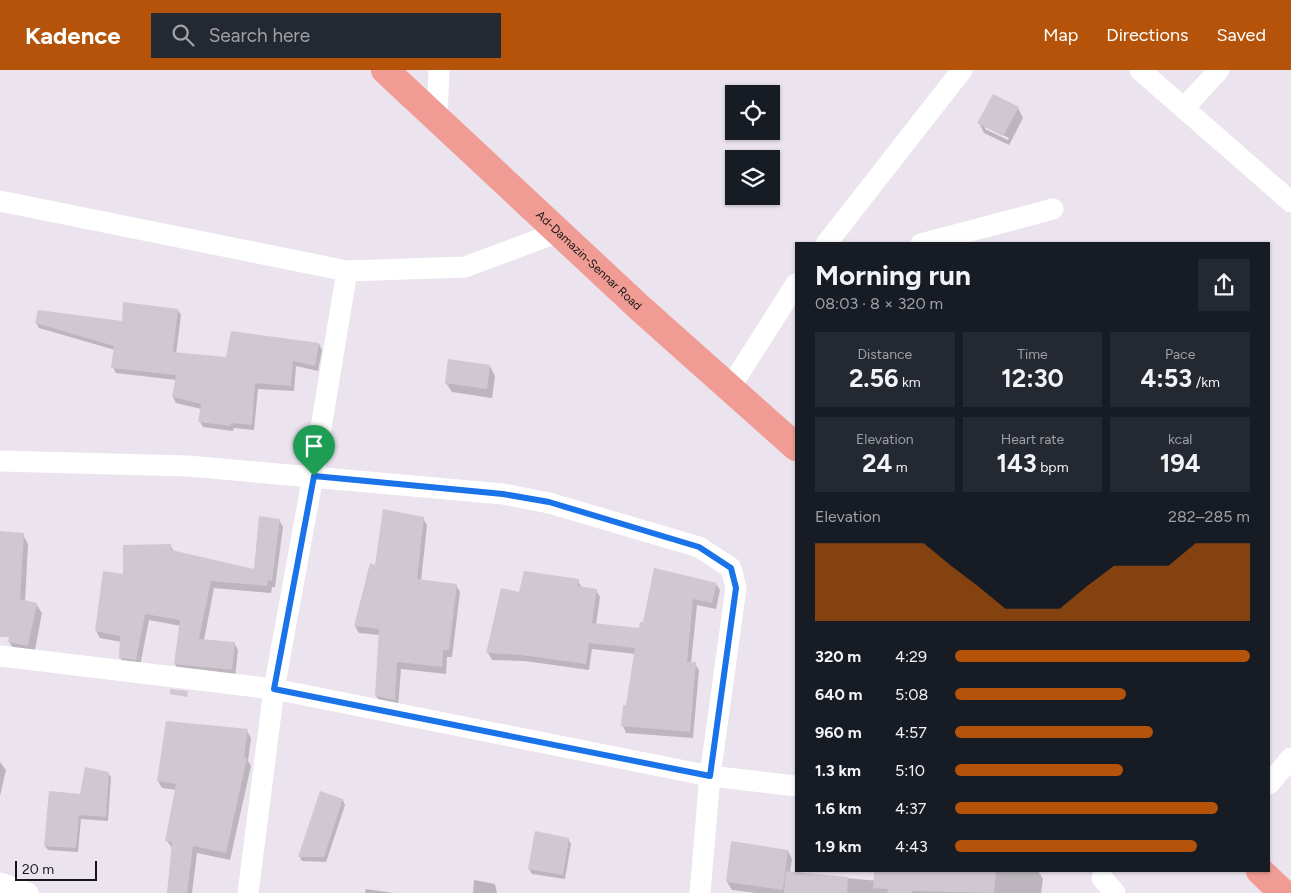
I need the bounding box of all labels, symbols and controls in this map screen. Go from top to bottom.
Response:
search box [151,13,501,58]
text: Kadence [25,21,121,50]
icon: search [169,21,197,49]
text: Search here [209,24,310,47]
text: Map [1043,24,1078,46]
text: Directions [1106,24,1188,46]
text: Saved [1216,24,1266,46]
map controls [725,85,780,205]
button: locate [725,85,780,140]
button: layers [725,150,780,205]
street label: Ad-Damazin-Sennar Road [533,208,645,313]
text: Morning run [815,258,971,292]
button: share [1198,259,1250,311]
text: 08:03 · 8 × 320 m [815,294,943,313]
text: Distance [857,346,912,363]
text: Time [1017,346,1048,363]
text: Pace [1165,346,1195,363]
text: 2.56 [849,363,899,393]
text: 12:30 [1001,363,1064,393]
text: 4:53 [1140,363,1192,393]
text: km [899,374,921,391]
text: /km [1192,374,1220,391]
pin [293,425,335,476]
text: Elevation [856,431,914,448]
text: Heart rate [1001,431,1064,448]
text: kcal [1168,431,1192,448]
icon: arrive [300,432,328,460]
text: 24 [862,448,892,478]
text: 143 [996,448,1037,478]
text: 194 [1160,448,1201,478]
text: m [892,459,908,476]
text: bpm [1037,459,1069,476]
text: Elevation [815,507,881,526]
text: 282–285 m [1168,507,1250,526]
text: 320 m [815,647,861,666]
text: 4:29 [895,647,927,666]
text: 640 m [815,685,863,704]
text: 5:08 [895,685,928,704]
text: 960 m [815,723,862,742]
text: 4:57 [895,723,927,742]
text: 1.3 km [815,761,861,780]
text: 5:10 [895,761,925,780]
text: 1.6 km [815,799,861,818]
text: 4:37 [895,799,926,818]
text: 1.9 km [815,837,861,856]
text: 4:43 [895,837,928,856]
scale bar [15,858,98,881]
text: 20 m [22,861,54,878]

